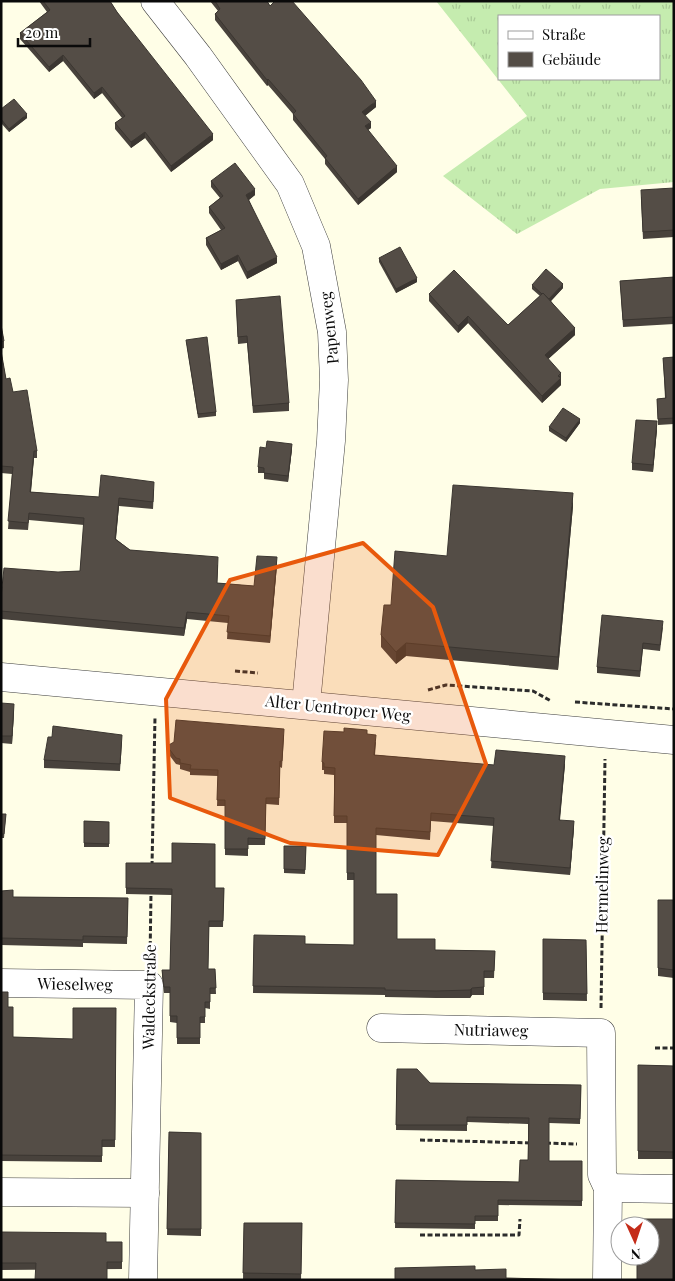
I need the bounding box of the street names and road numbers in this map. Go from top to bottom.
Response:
street label: Papenweg [314,290,343,365]
street label: Alter Uentroper Weg [263,689,412,726]
street label: Hermelinweg [590,836,613,934]
street label: Waldeckstraße [137,944,160,1051]
street label: Wieselweg [36,972,113,995]
street label: Nutriaweg [454,1018,529,1041]

